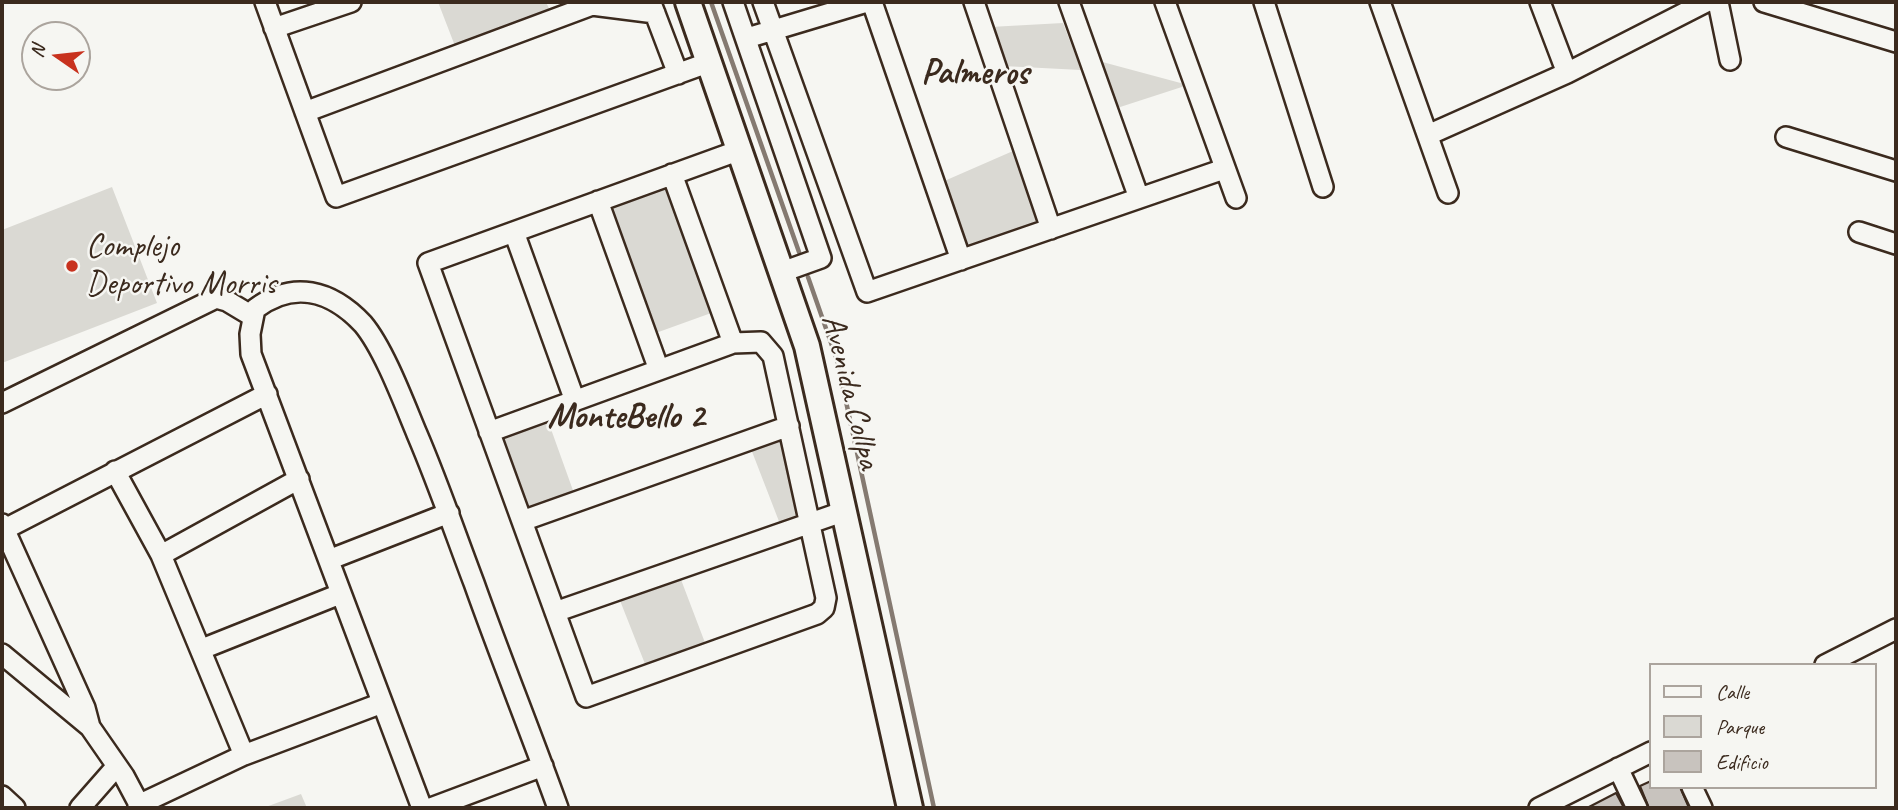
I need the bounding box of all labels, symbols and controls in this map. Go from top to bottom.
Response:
north arrow [21,21,91,91]
text: N [24,43,51,60]
district label: Palmeros [921,53,1029,95]
place label: Complejo Deportivo Morris [86,227,276,305]
marker: Complejo Deportivo Morris [64,258,80,274]
street label: Avenida Collpa [812,311,888,473]
district label: MonteBello 2 [548,397,704,439]
legend [1650,663,1877,789]
text: Calle [1716,679,1749,705]
text: Parque [1716,714,1764,740]
text: Edificio [1716,749,1768,775]

